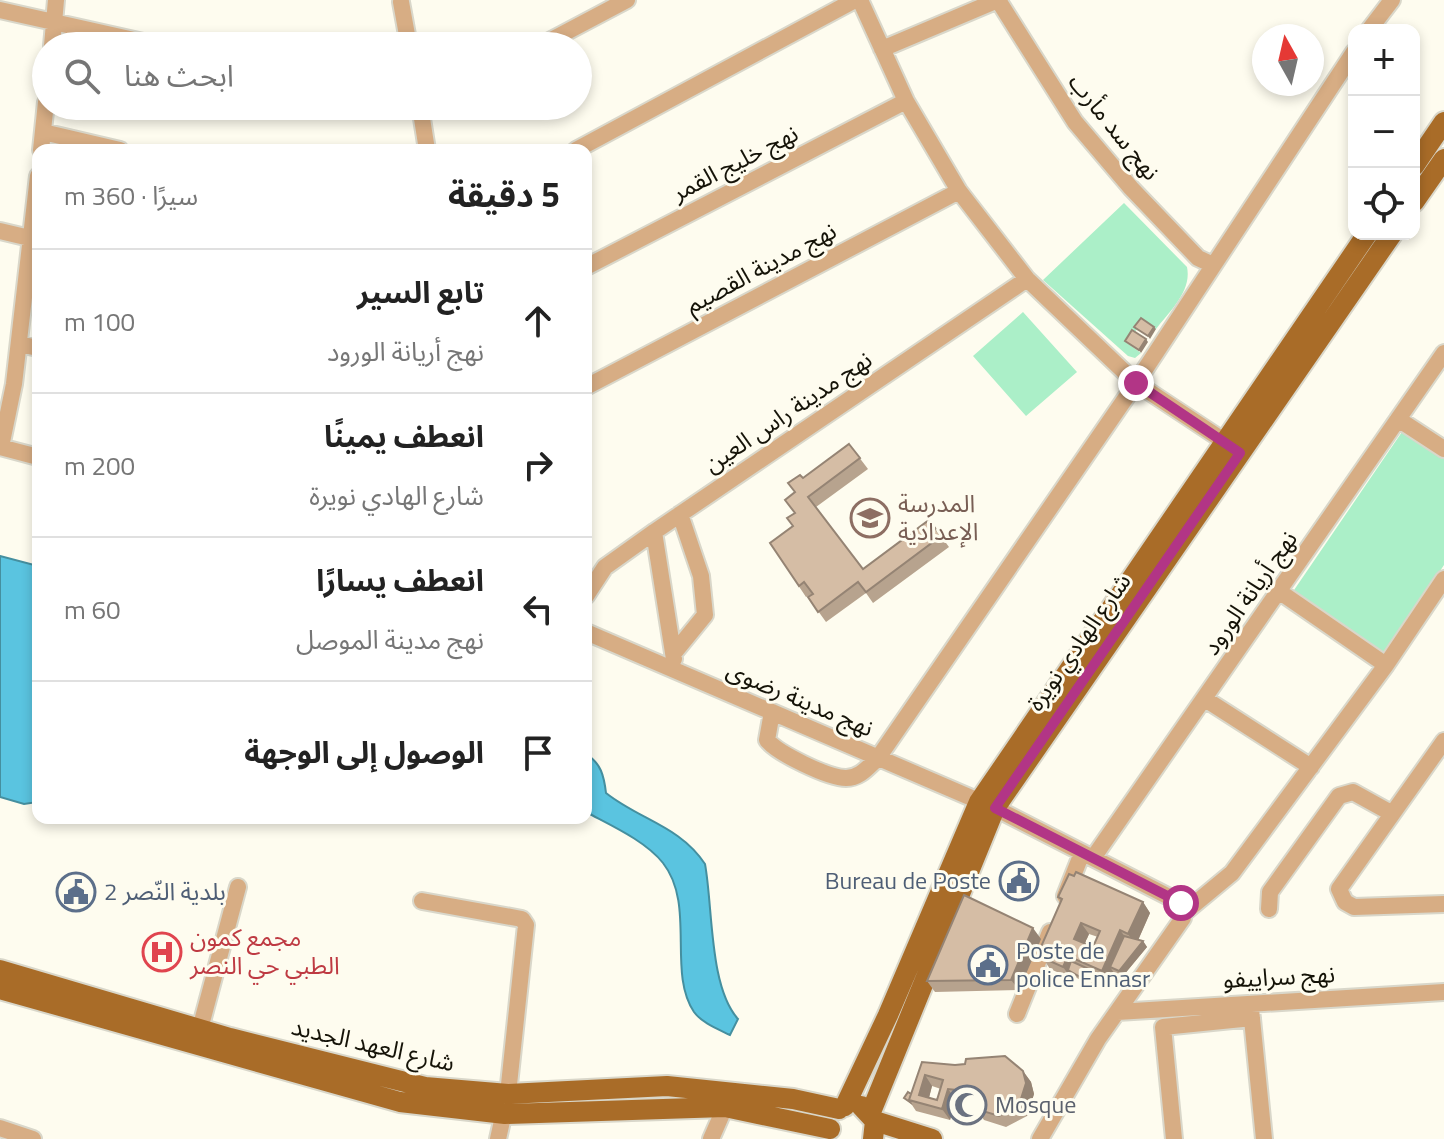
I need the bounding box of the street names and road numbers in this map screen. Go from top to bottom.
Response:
street label: نهج سد مأرب [1060,65,1169,188]
street label: نهج خليج القمر [664,115,804,210]
street label: نهج مدينة القصيم [679,212,842,322]
street label: نهج مدينة راس العين [696,341,879,481]
street label: نهج أريانة الورود [1193,523,1306,662]
street label: شارع الهادي نويرة [1017,565,1140,719]
street label: نهج مدينة رضوى [721,651,879,745]
street label: نهج سراييفو [1222,955,1336,997]
street label: شارع العهد الجديد [288,1008,458,1080]

